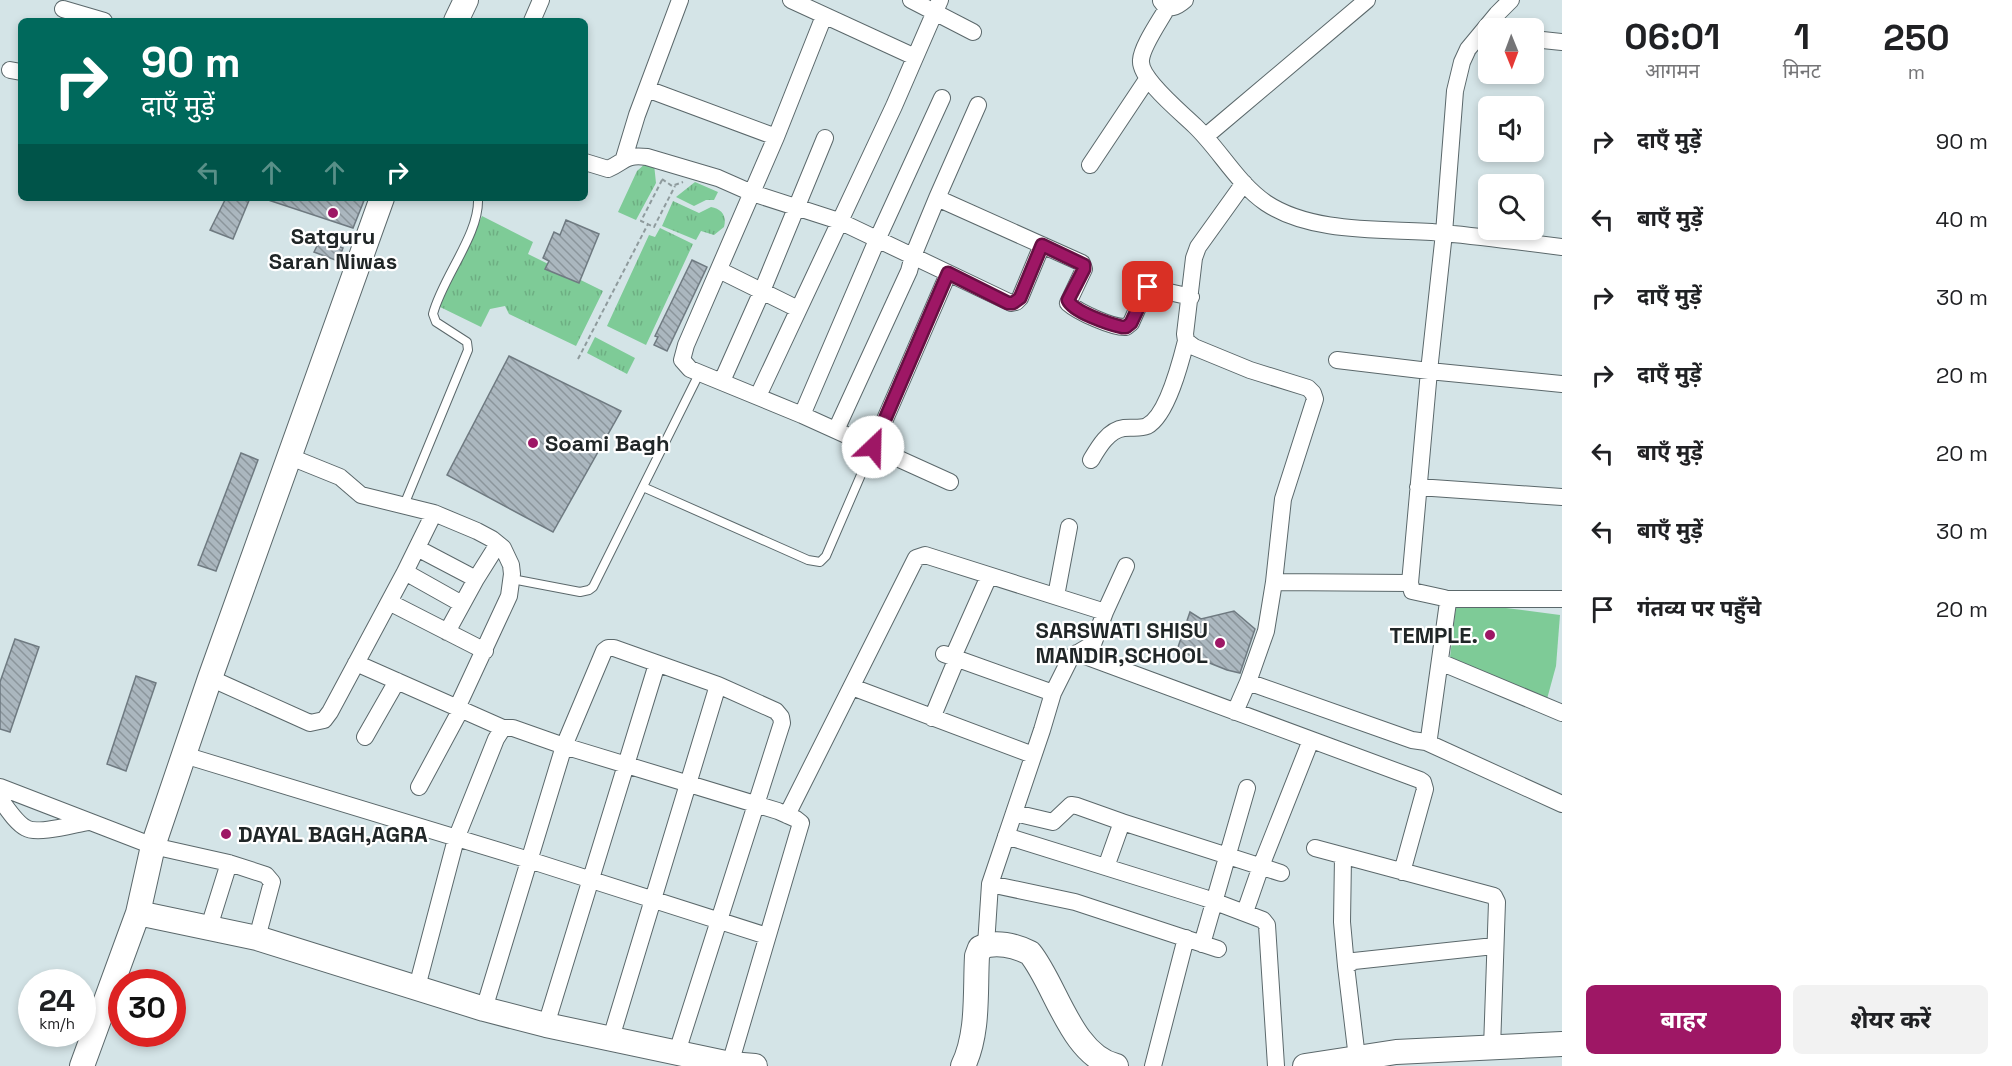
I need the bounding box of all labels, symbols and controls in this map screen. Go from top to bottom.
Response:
text: 06:01 [1624,14,1720,60]
text: 1 [1794,14,1810,60]
text: 250 [1883,15,1950,61]
north arrow [1478,18,1544,84]
map controls [1478,18,1544,240]
text: 90 m [141,36,241,89]
icon: right [42,42,120,120]
text: आगमन [1645,58,1700,84]
text: मिनट [1783,58,1821,84]
text: m [1908,59,1925,85]
text: दाएँ मुड़ें [141,88,215,123]
button: sound [1478,96,1544,162]
icon: right [1586,125,1619,158]
text: दाएँ मुड़ें [1637,126,1702,154]
text: 90 m [1936,127,1988,155]
icon: left [192,156,225,189]
icon: ahead [255,156,288,189]
icon: ahead [318,156,351,189]
icon: right [381,156,414,189]
button: search [1478,174,1544,240]
icon: left [1586,203,1619,236]
text: बाएँ मुड़ें [1637,204,1703,232]
text: 40 m [1936,205,1988,233]
marker: Satguru Saran Niwas [326,206,340,220]
place label: Satguru Saran Niwas [269,222,397,275]
pin [1122,261,1173,312]
icon: arrive [1131,270,1164,303]
icon: right [1586,281,1619,314]
text: दाएँ मुड़ें [1637,282,1702,310]
text: 30 m [1936,283,1988,311]
icon: right [1586,359,1619,392]
text: दाएँ मुड़ें [1637,360,1702,388]
text: 20 m [1936,361,1988,389]
position arrow [841,415,905,479]
place label: Soami Bagh [545,429,669,457]
marker: Soami Bagh [526,436,540,450]
icon: left [1586,437,1619,470]
text: बाएँ मुड़ें [1637,438,1703,466]
text: 20 m [1936,439,1988,467]
icon: left [1586,515,1619,548]
text: बाएँ मुड़ें [1637,516,1703,544]
text: 30 m [1936,517,1988,545]
icon: arrive [1586,593,1619,626]
text: गंतव्य पर पहुँचे [1637,594,1761,622]
text: 20 m [1936,595,1988,623]
place label: SARSWATI SHISU MANDIR,SCHOOL [1035,616,1208,669]
place label: TEMPLE. [1390,621,1478,649]
marker: TEMPLE. [1483,628,1497,642]
marker: SARSWATI SHISU MANDIR,SCHOOL [1213,636,1227,650]
place label: DAYAL BAGH,AGRA [238,820,428,848]
marker: DAYAL BAGH,AGRA [219,827,233,841]
speed limit sign: 30 [108,969,186,1047]
text: 24 [39,981,75,1020]
button: बाहर [1586,985,1781,1054]
button: शेयर करें [1793,985,1988,1054]
text: km/h [39,1014,75,1033]

